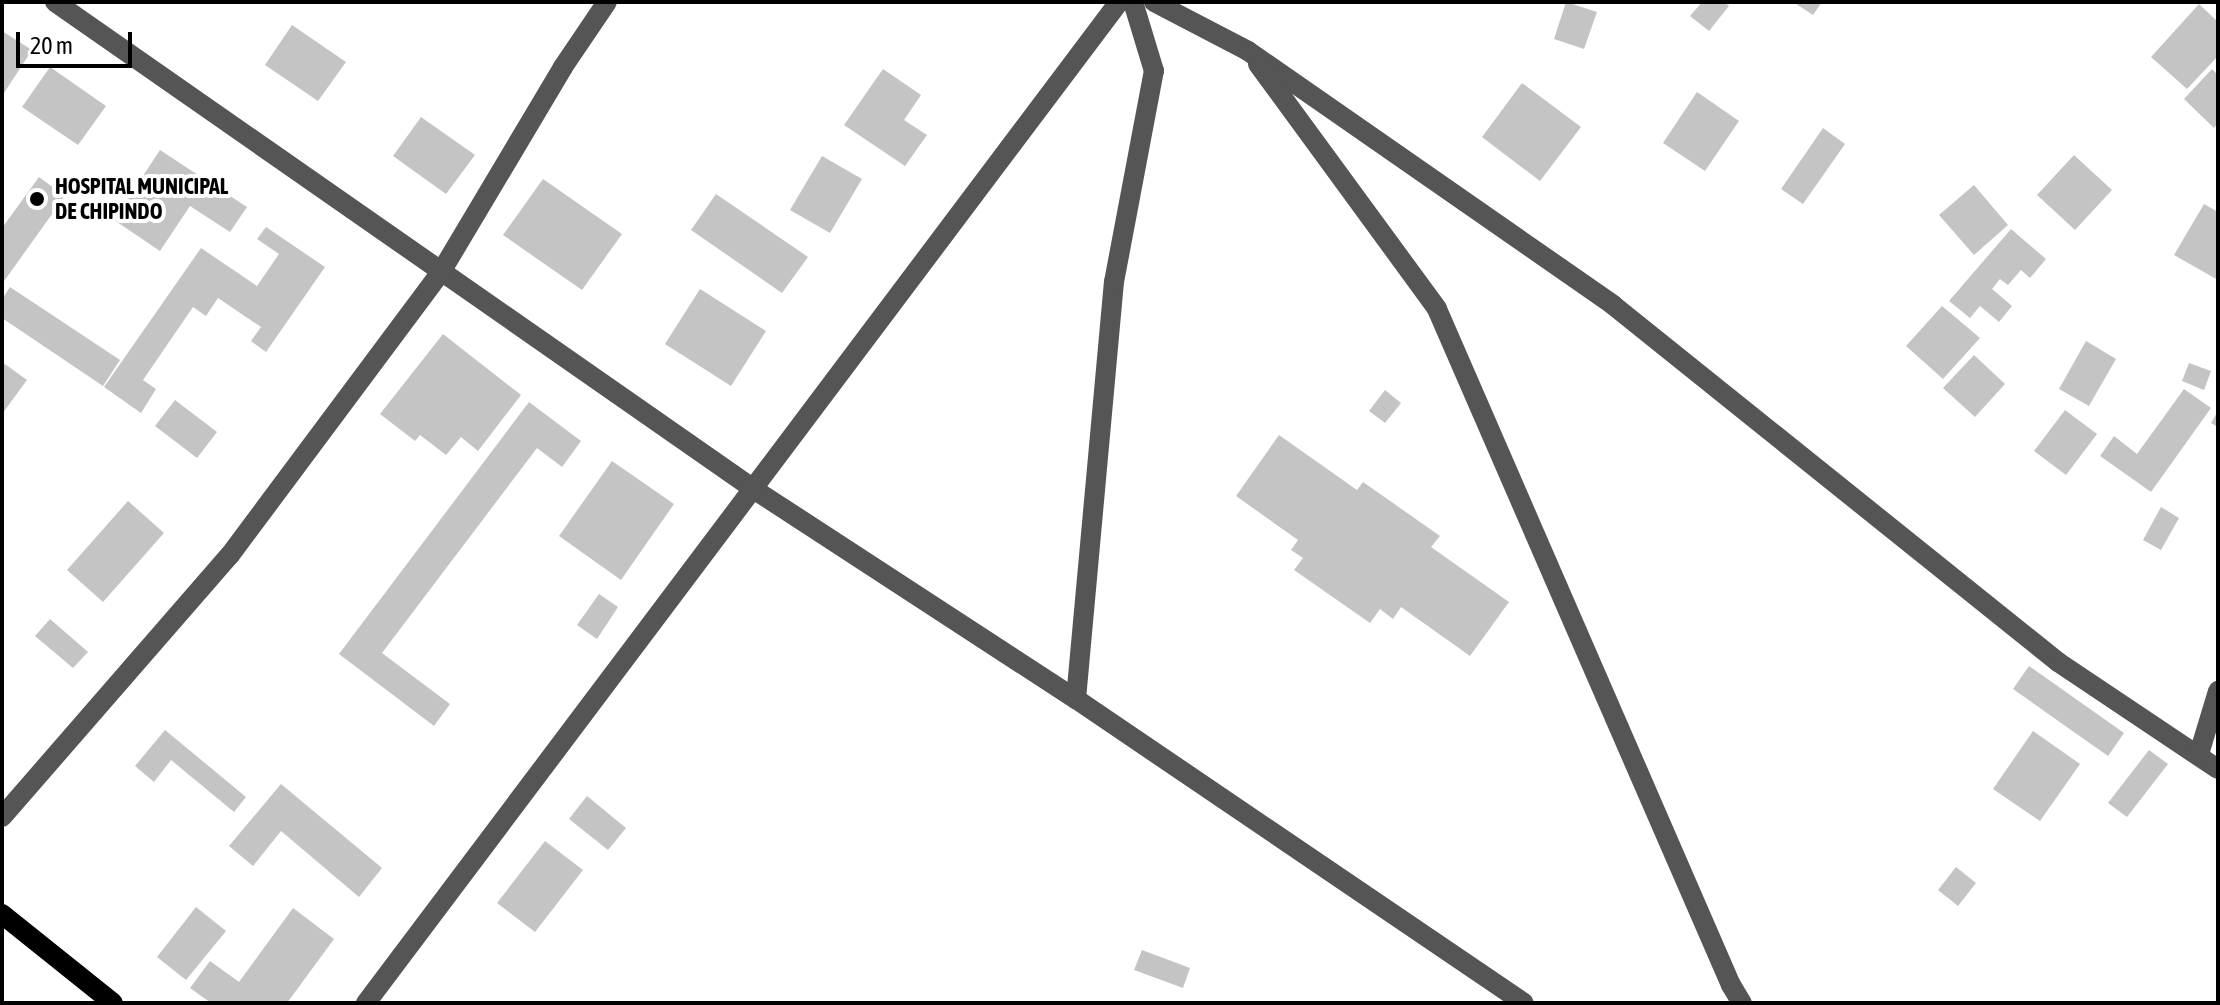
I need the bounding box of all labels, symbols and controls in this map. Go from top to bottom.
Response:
scale bar [20,16,136,66]
text: 20 m [30,32,73,59]
place label: HOSPITAL MUNICIPAL DE CHIPINDO [55,173,228,224]
marker: HOSPITAL MUNICIPAL DE CHIPINDO [26,188,48,210]

